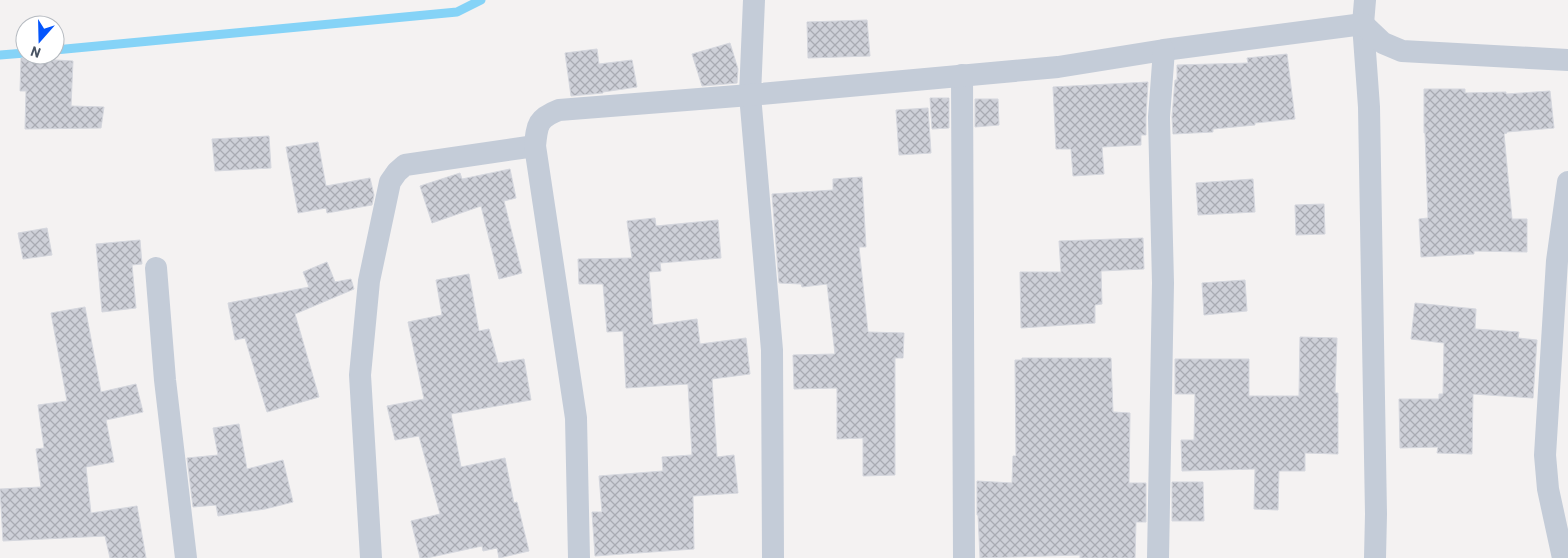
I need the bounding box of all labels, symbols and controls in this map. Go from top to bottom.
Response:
north arrow [15,15,65,65]
text: N [28,43,43,62]

